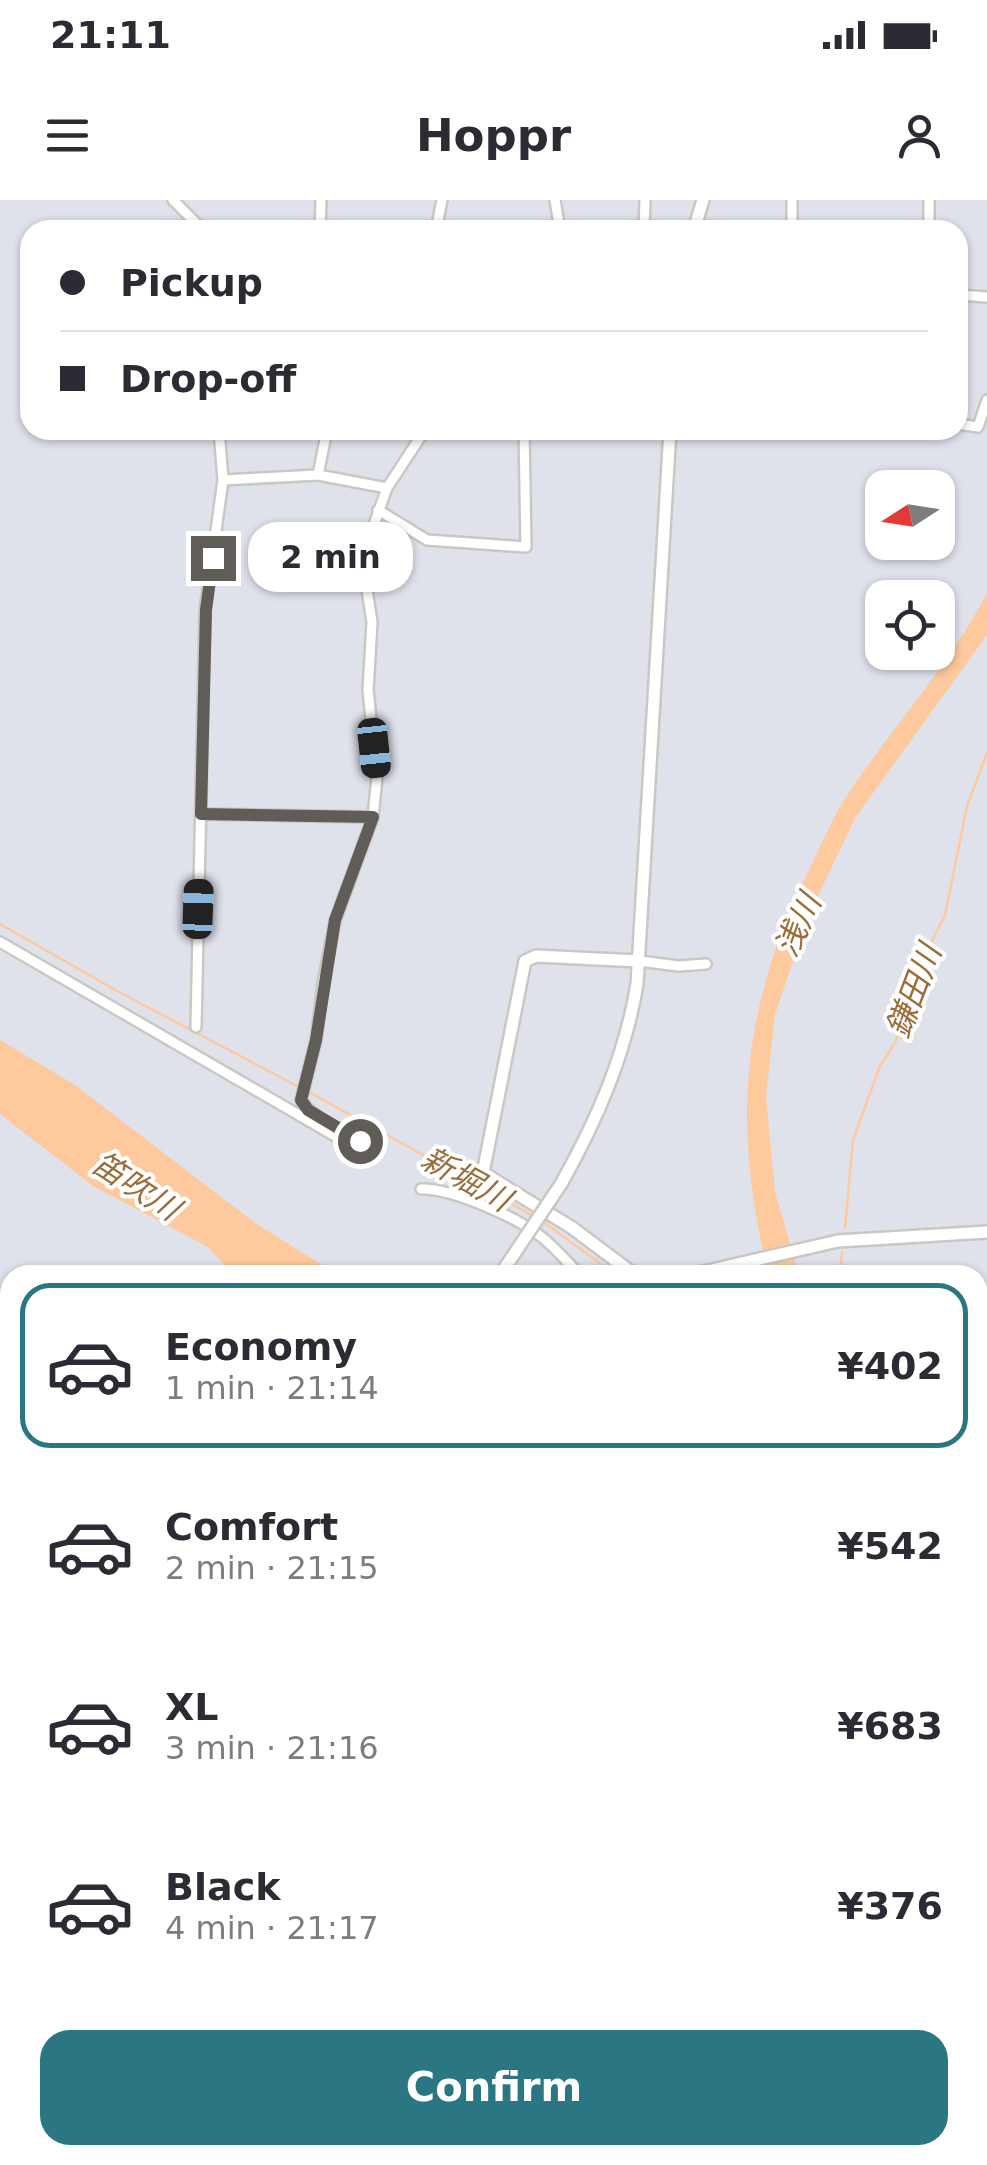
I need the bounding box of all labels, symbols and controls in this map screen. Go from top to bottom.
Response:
text: 21:11 [50,13,171,57]
icon: menu [40,108,95,163]
icon: person [892,108,947,163]
text: Hoppr [416,109,571,162]
text: Pickup [120,261,263,305]
text: Drop-off [120,357,296,401]
north arrow [865,470,955,560]
map controls [865,470,955,670]
callout: 2 min [248,523,413,593]
route end [191,536,236,581]
text: 2 min [280,538,381,576]
button: locate [865,580,955,670]
car [356,717,392,779]
car [182,878,214,940]
water label: 浅川 [767,885,830,962]
water label: 鎌田川 [879,937,950,1043]
route start [338,1119,383,1164]
water label: 新堀川 [415,1139,520,1220]
water label: 笛吹川 [85,1144,189,1230]
icon: car [45,1321,135,1411]
text: Economy [165,1325,357,1369]
text: ¥402 [837,1344,943,1388]
text: 1 min · 21:14 [165,1369,379,1407]
icon: car [45,1501,135,1591]
text: Comfort [165,1505,338,1549]
text: ¥542 [837,1524,943,1568]
text: 2 min · 21:15 [165,1549,379,1587]
icon: car [45,1681,135,1771]
text: XL [165,1685,219,1729]
text: ¥683 [837,1704,943,1748]
text: 3 min · 21:16 [165,1729,379,1767]
icon: car [45,1861,135,1951]
text: Black [165,1865,280,1909]
text: ¥376 [837,1884,943,1928]
text: 4 min · 21:17 [165,1909,379,1947]
button: Confirm [40,2030,948,2145]

